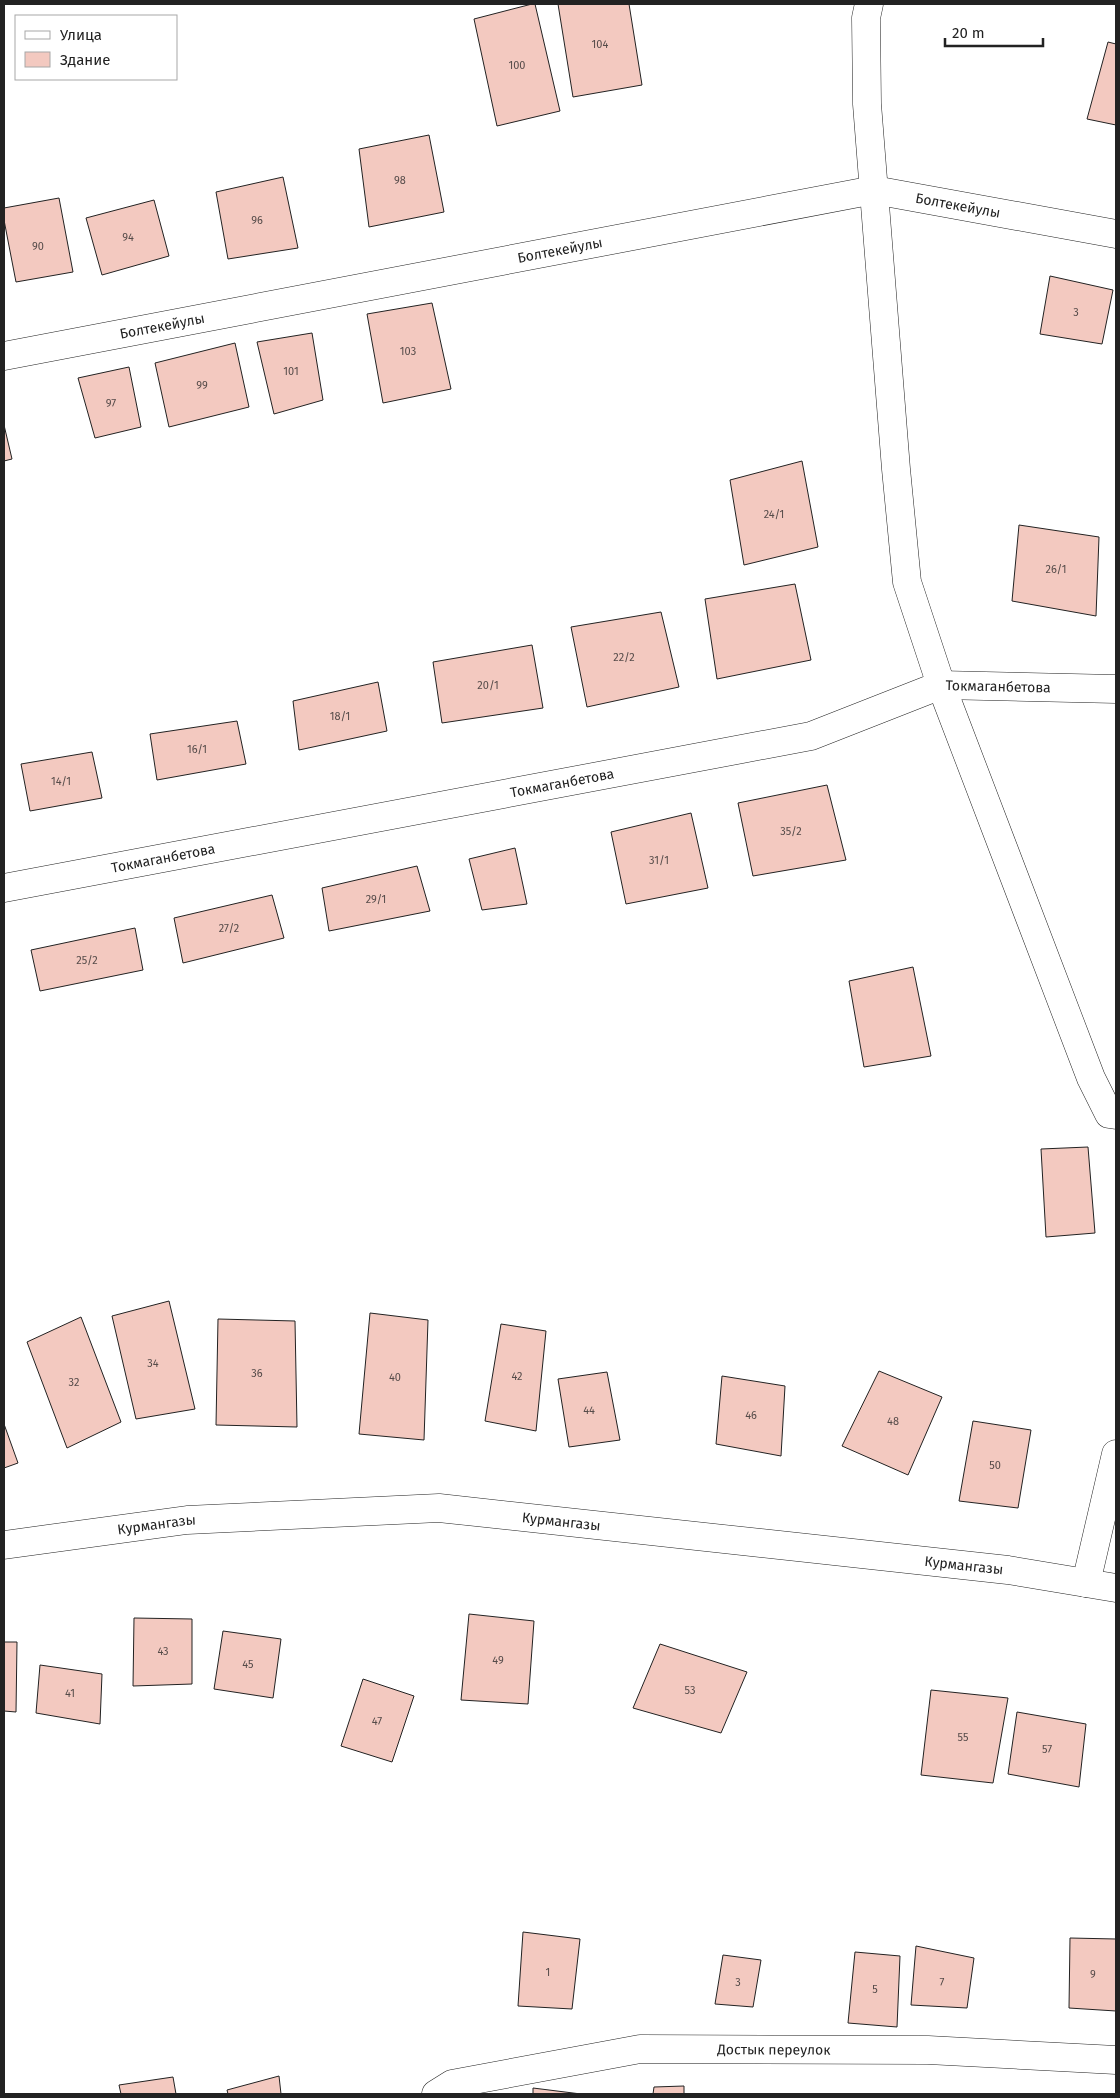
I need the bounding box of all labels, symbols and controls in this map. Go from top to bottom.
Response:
legend [15,15,178,80]
scale bar [945,15,1042,47]
text: 20 m [952,24,985,42]
text: Улица [60,26,102,44]
house number: 104 [592,38,609,51]
text: Здание [60,51,110,69]
house number: 100 [508,59,526,72]
house number: 98 [394,174,406,187]
street label: Болтекейулы [914,190,1002,222]
house number: 96 [251,214,263,227]
house number: 94 [122,231,134,244]
street label: Болтекейулы [516,234,604,267]
house number: 90 [32,240,44,253]
house number: 3 [1073,306,1079,319]
street label: Болтекейулы [118,310,206,343]
house number: 103 [400,345,416,358]
house number: 101 [283,365,299,378]
house number: 99 [196,379,208,392]
house number: 97 [106,397,116,410]
house number: 24/1 [764,508,784,521]
house number: 26/1 [1046,563,1066,576]
house number: 22/2 [613,651,635,664]
street label: Токмаганбетова [945,677,1051,697]
house number: 20/1 [477,679,499,692]
house number: 18/1 [330,710,350,723]
house number: 16/1 [187,743,207,756]
street label: Токмаганбетова [509,765,616,801]
house number: 14/1 [51,775,71,788]
house number: 35/2 [780,825,802,838]
street label: Токмаганбетова [110,840,217,877]
house number: 31/1 [649,854,669,867]
house number: 29/1 [366,893,386,906]
house number: 27/2 [219,922,239,935]
house number: 25/2 [76,954,98,967]
house number: 34 [147,1357,159,1370]
house number: 36 [251,1367,263,1380]
house number: 42 [511,1370,523,1383]
house number: 40 [389,1371,401,1384]
house number: 32 [69,1376,79,1389]
house number: 44 [583,1404,595,1417]
house number: 46 [745,1409,757,1422]
house number: 48 [887,1415,899,1428]
house number: 50 [989,1459,1001,1472]
street label: Курмангазы [521,1509,601,1535]
street label: Курмангазы [116,1512,196,1538]
street label: Курмангазы [924,1553,1004,1578]
house number: 43 [157,1645,169,1658]
house number: 49 [492,1654,504,1667]
house number: 45 [242,1658,254,1671]
house number: 53 [685,1684,695,1697]
house number: 41 [65,1687,75,1700]
house number: 47 [372,1715,382,1728]
house number: 55 [958,1731,969,1744]
house number: 57 [1042,1743,1052,1756]
house number: 1 [546,1966,550,1979]
house number: 9 [1090,1968,1096,1981]
house number: 3 [735,1976,741,1989]
house number: 7 [940,1976,945,1989]
house number: 5 [872,1983,878,1996]
street label: Достык переулок [716,2041,831,2059]

